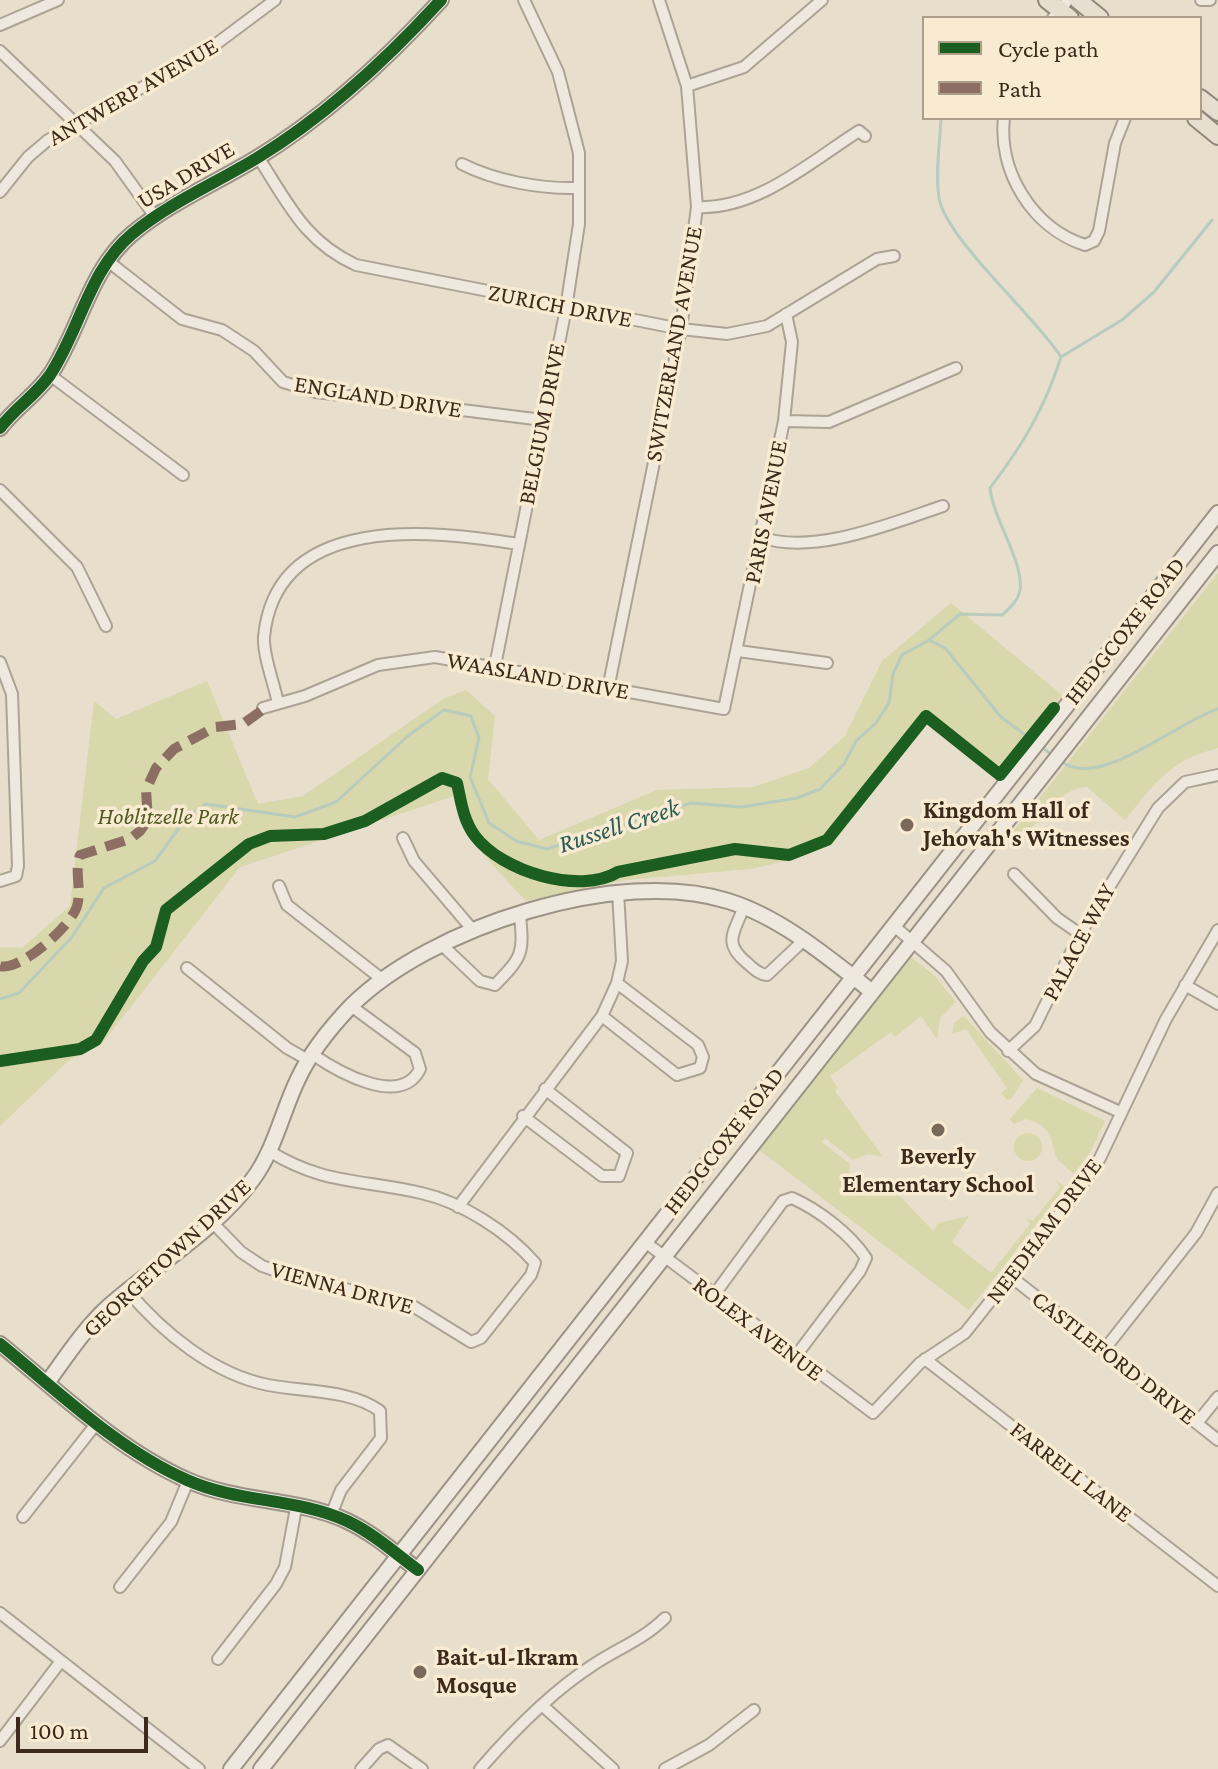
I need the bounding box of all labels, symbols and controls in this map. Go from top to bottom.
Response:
legend [922,16,1202,120]
street label: ANTWERP AVENUE [43,32,223,152]
text: Cycle path [998,35,1099,62]
text: Path [998,75,1042,102]
street label: USA DRIVE [132,135,240,215]
street label: SWITZERLAND AVENUE [639,224,709,464]
street label: ZURICH DRIVE [486,278,634,334]
street label: BELGIUM DRIVE [512,341,572,507]
street label: ENGLAND DRIVE [292,370,464,424]
street label: PARIS AVENUE [738,438,794,586]
street label: HEDGCOXE ROAD [1058,551,1192,711]
street label: WAASLAND DRIVE [445,646,631,706]
water label: Russell Creek [554,792,684,860]
place label: Kingdom Hall of Jehovah's Witnesses [923,797,1129,853]
park label: Hoblitzelle Park [97,803,239,831]
marker: Kingdom Hall of Jehovah's Witnesses [898,816,916,834]
street label: PALACE WAY [1036,878,1122,1006]
street label: HEDGCOXE ROAD [657,1061,791,1221]
marker: Beverly Elementary School [929,1121,947,1139]
place label: Beverly Elementary School [842,1143,1034,1199]
street label: NEEDHAM DRIVE [980,1152,1108,1310]
street label: GEORGETOWN DRIVE [77,1173,257,1343]
street label: VIENNA DRIVE [267,1255,417,1321]
street label: ROLEX AVENUE [687,1270,829,1388]
street label: CASTLEFORD DRIVE [1026,1285,1202,1431]
street label: FARRELL LANE [1004,1415,1138,1529]
place label: Bait-ul-Ikram Mosque [436,1644,579,1700]
marker: Bait-ul-Ikram Mosque [411,1663,429,1681]
scale bar [20,1701,152,1751]
text: 100 m [30,1717,89,1744]

